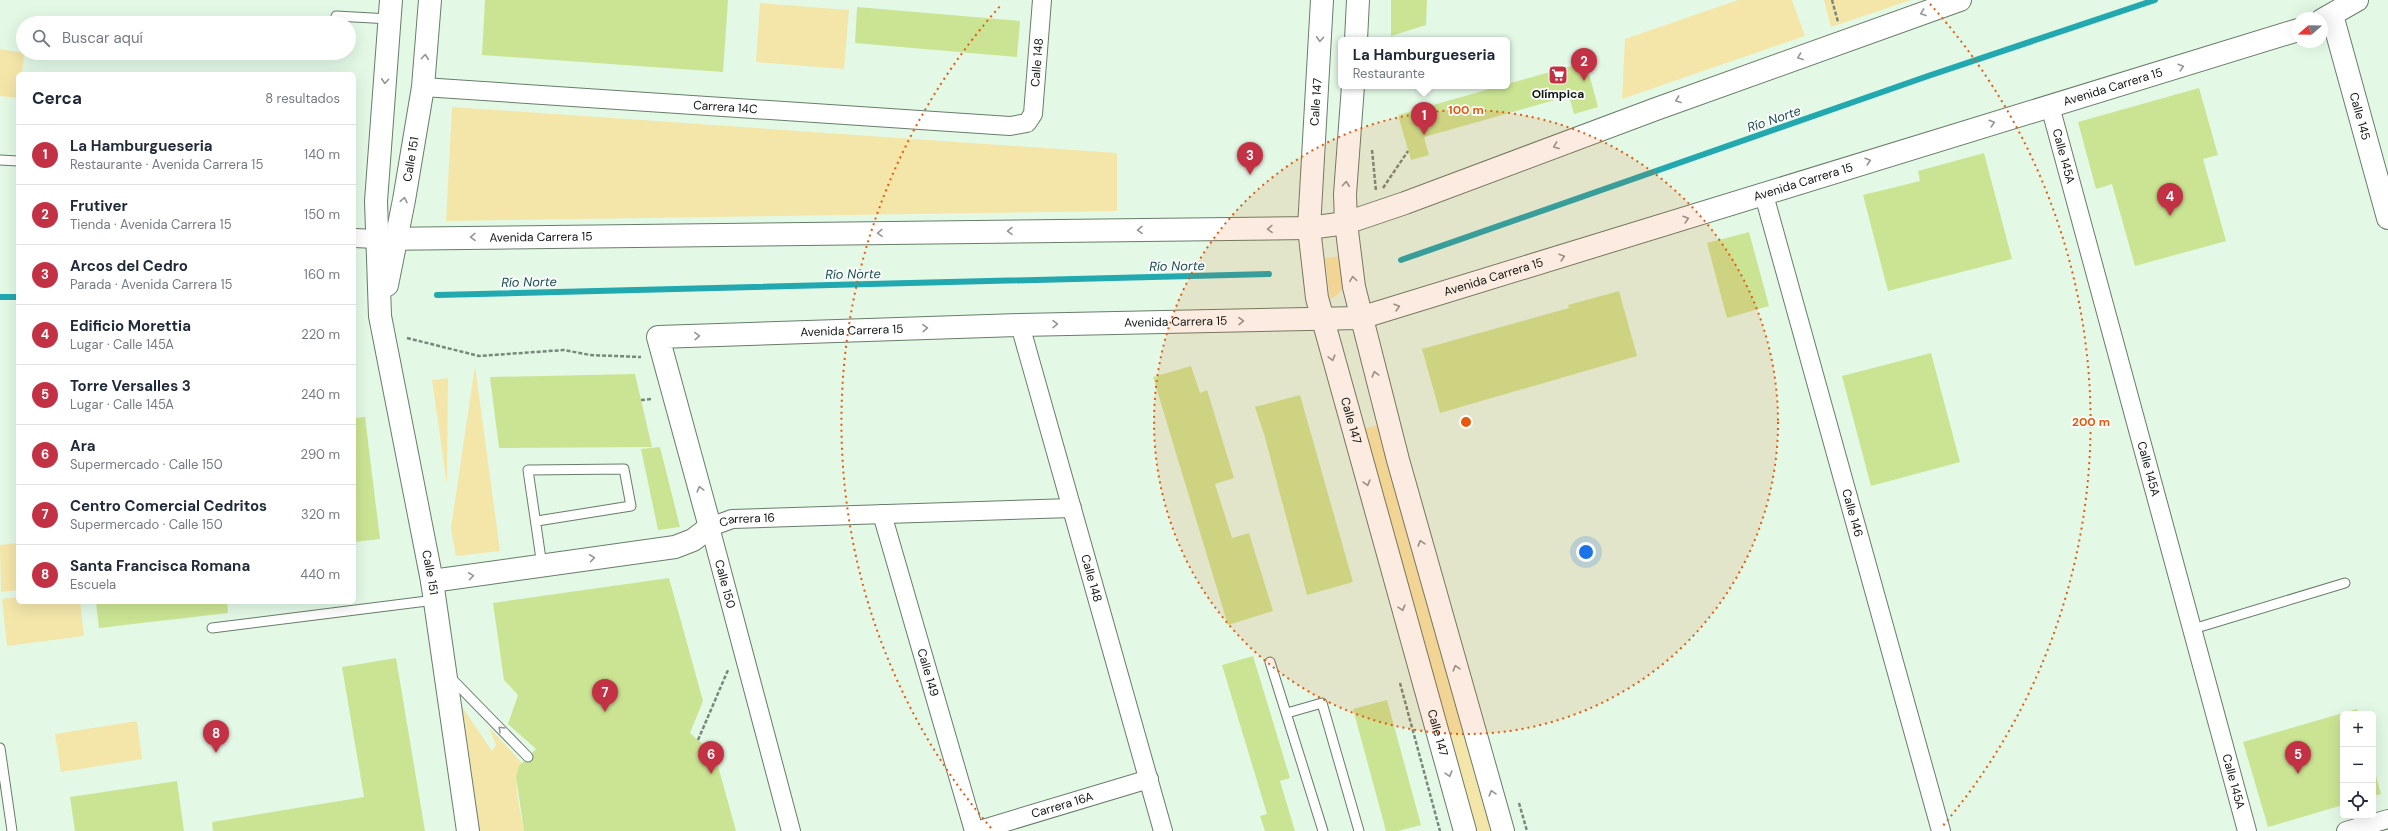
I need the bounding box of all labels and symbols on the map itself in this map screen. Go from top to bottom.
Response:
one-way arrow [1920,8,1927,17]
north arrow [2292,12,2328,48]
one-way arrow [1315,36,1324,42]
street label: Calle 148 [1027,38,1047,88]
pin: 2 [1571,48,1597,81]
one-way arrow [1797,52,1804,60]
one-way arrow [421,54,430,60]
one-way arrow [2178,63,2185,72]
supermarket icon: Olímpica [1547,64,1569,86]
street label: Avenida Carrera 15 [2061,64,2165,110]
one-way arrow [381,78,390,84]
street label: Calle 147 [1306,78,1326,126]
place label: Olímpica [1532,86,1584,102]
street label: Calle 145 [2346,91,2374,142]
one-way arrow [1675,96,1682,104]
street label: Carrera 14C [693,97,758,117]
pin: 1 [1411,102,1437,135]
text: 100 m [1448,102,1484,118]
water label: Río Norte [1745,102,1803,136]
one-way arrow [1988,119,1995,128]
street label: Calle 145A [2049,127,2079,186]
street label: Calle 151 [399,136,423,183]
pin: 3 [1237,142,1263,175]
one-way arrow [1553,142,1560,150]
one-way arrow [1864,158,1871,166]
street label: Avenida Carrera 15 [1752,159,1855,205]
one-way arrow [1342,181,1351,187]
pin: 4 [2157,183,2183,216]
one-way arrow [399,197,408,203]
one-way arrow [1683,215,1690,224]
one-way arrow [1267,225,1273,233]
one-way arrow [1137,226,1143,234]
one-way arrow [1007,227,1013,235]
street label: Avenida Carrera 15 [489,228,593,246]
one-way arrow [877,229,883,237]
one-way arrow [470,233,476,241]
one-way arrow [1558,253,1565,262]
street label: Avenida Carrera 15 [1442,254,1545,300]
water label: Río Norte [1149,257,1205,275]
water label: Río Norte [825,265,881,283]
water label: Río Norte [501,273,557,291]
one-way arrow [1348,276,1357,282]
one-way arrow [1394,303,1401,312]
street label: Avenida Carrera 15 [1124,313,1227,331]
one-way arrow [1238,317,1244,325]
one-way arrow [1052,320,1058,329]
street label: Avenida Carrera 15 [800,321,904,340]
one-way arrow [922,324,928,332]
one-way arrow [694,332,700,340]
one-way arrow [1327,354,1336,361]
one-way arrow [1372,371,1380,377]
street label: Calle 147 [1337,395,1365,446]
text: 200 m [2072,414,2110,430]
centre of rings [1459,415,1473,429]
street label: Calle 145A [2133,440,2164,498]
one-way arrow [1362,479,1371,486]
one-way arrow [696,486,704,493]
street label: Calle 146 [1838,487,1867,539]
street label: Carrera 16 [717,510,775,531]
one-way arrow [1418,540,1426,547]
your location [1576,542,1596,562]
street label: Calle 151 [418,549,442,596]
street label: Calle 148 [1077,552,1106,604]
one-way arrow [589,554,595,563]
street label: Calle 150 [711,558,739,610]
one-way arrow [468,572,474,581]
one-way arrow [1397,604,1406,611]
street label: Calle 149 [913,647,943,698]
one-way arrow [1452,665,1461,672]
pin: 7 [592,679,618,712]
street label: Calle 147 [1424,707,1452,758]
pin: 8 [203,720,229,753]
one-way arrow [498,726,506,734]
pin: 6 [698,741,724,774]
pin: 5 [2285,741,2311,774]
street label: Calle 145A [2218,752,2249,811]
one-way arrow [1444,770,1452,777]
street label: Carrera 16A [1029,788,1095,822]
one-way arrow [1488,790,1497,797]

